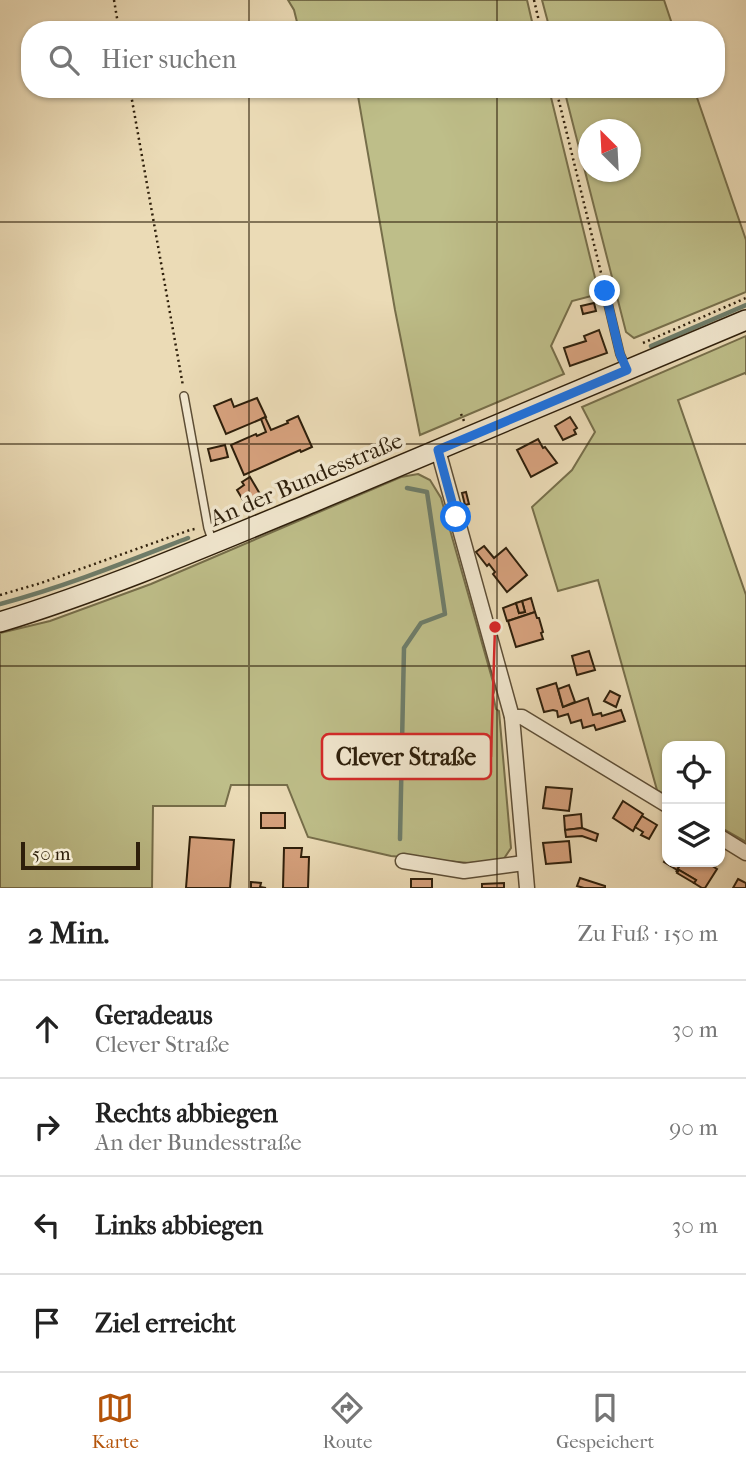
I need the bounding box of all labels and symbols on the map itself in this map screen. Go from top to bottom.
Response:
north arrow [578,119,641,182]
route end [589,275,620,306]
street label: An der Bundesstraße [205,427,407,533]
route start [440,501,471,532]
callout: Clever Straße [322,734,491,779]
text: Clever Straße [336,743,476,771]
scale bar [21,839,140,871]

